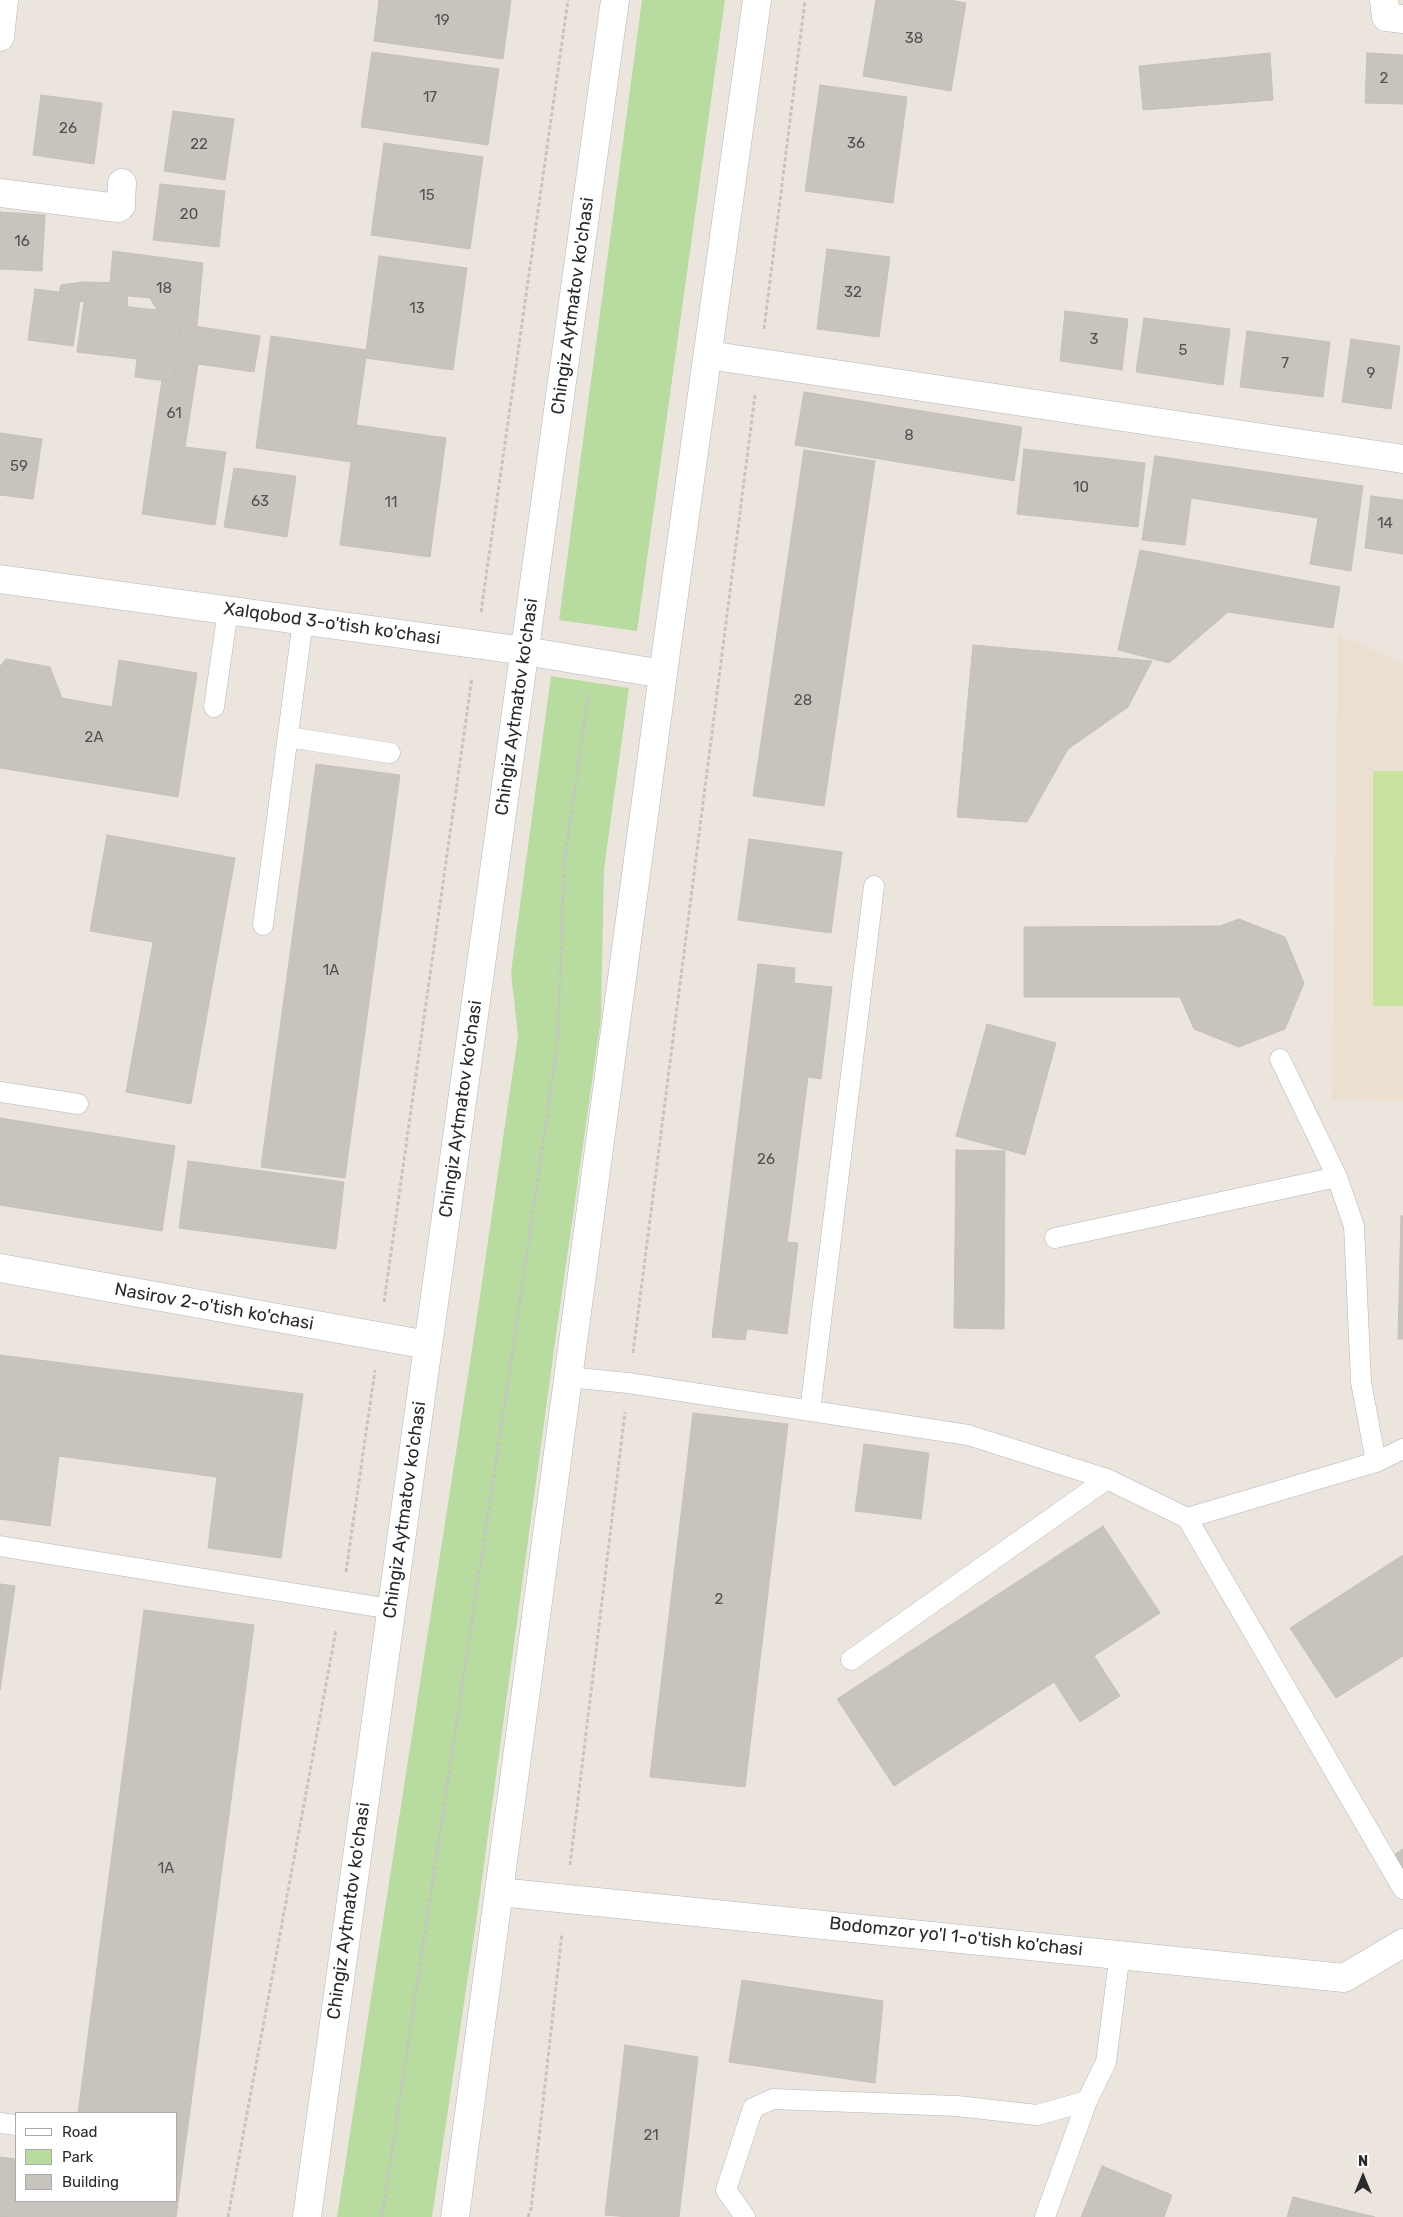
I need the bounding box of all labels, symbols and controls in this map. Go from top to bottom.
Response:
house number: 19 [434,12,450,30]
house number: 38 [905,30,923,48]
house number: 2 [1380,70,1388,88]
house number: 17 [423,89,437,107]
house number: 26 [59,120,77,138]
house number: 36 [847,135,865,153]
house number: 22 [190,136,208,154]
house number: 15 [419,187,435,205]
street label: Chingiz Aytmatov ko'chasi [547,196,599,416]
house number: 20 [180,206,198,224]
house number: 16 [14,233,30,251]
house number: 18 [156,280,172,298]
house number: 32 [844,284,862,302]
house number: 13 [409,300,425,318]
house number: 3 [1089,331,1099,349]
house number: 5 [1179,342,1187,360]
house number: 7 [1281,355,1289,373]
house number: 9 [1367,365,1375,383]
house number: 61 [166,405,182,423]
house number: 8 [904,427,914,445]
house number: 59 [10,458,28,476]
house number: 10 [1073,479,1089,497]
house number: 63 [251,493,269,511]
house number: 11 [385,494,397,512]
house number: 14 [1377,515,1393,533]
street label: Chingiz Aytmatov ko'chasi [491,597,543,817]
street label: Xalqobod 3-o'tish ko'chasi [222,598,442,650]
house number: 28 [794,692,812,710]
house number: 2А [85,729,103,747]
house number: 1A [323,962,339,980]
street label: Chingiz Aytmatov ko'chasi [435,999,487,1219]
house number: 26 [757,1151,775,1169]
street label: Nasirov 2-o'tish ko'chasi [113,1279,315,1335]
street label: Chingiz Aytmatov ko'chasi [379,1400,431,1620]
house number: 2 [715,1591,723,1609]
street label: Chingiz Aytmatov ko'chasi [323,1801,375,2021]
house number: 1A [158,1860,174,1878]
street label: Bodomzor yo'l 1-o'tish ko'chasi [828,1913,1084,1961]
legend [15,2112,178,2202]
text: Road [62,2123,98,2141]
house number: 21 [643,2127,659,2145]
text: Park [62,2148,93,2166]
north arrow [1338,2152,1388,2202]
text: N [1358,2153,1368,2170]
text: Building [62,2173,119,2191]

